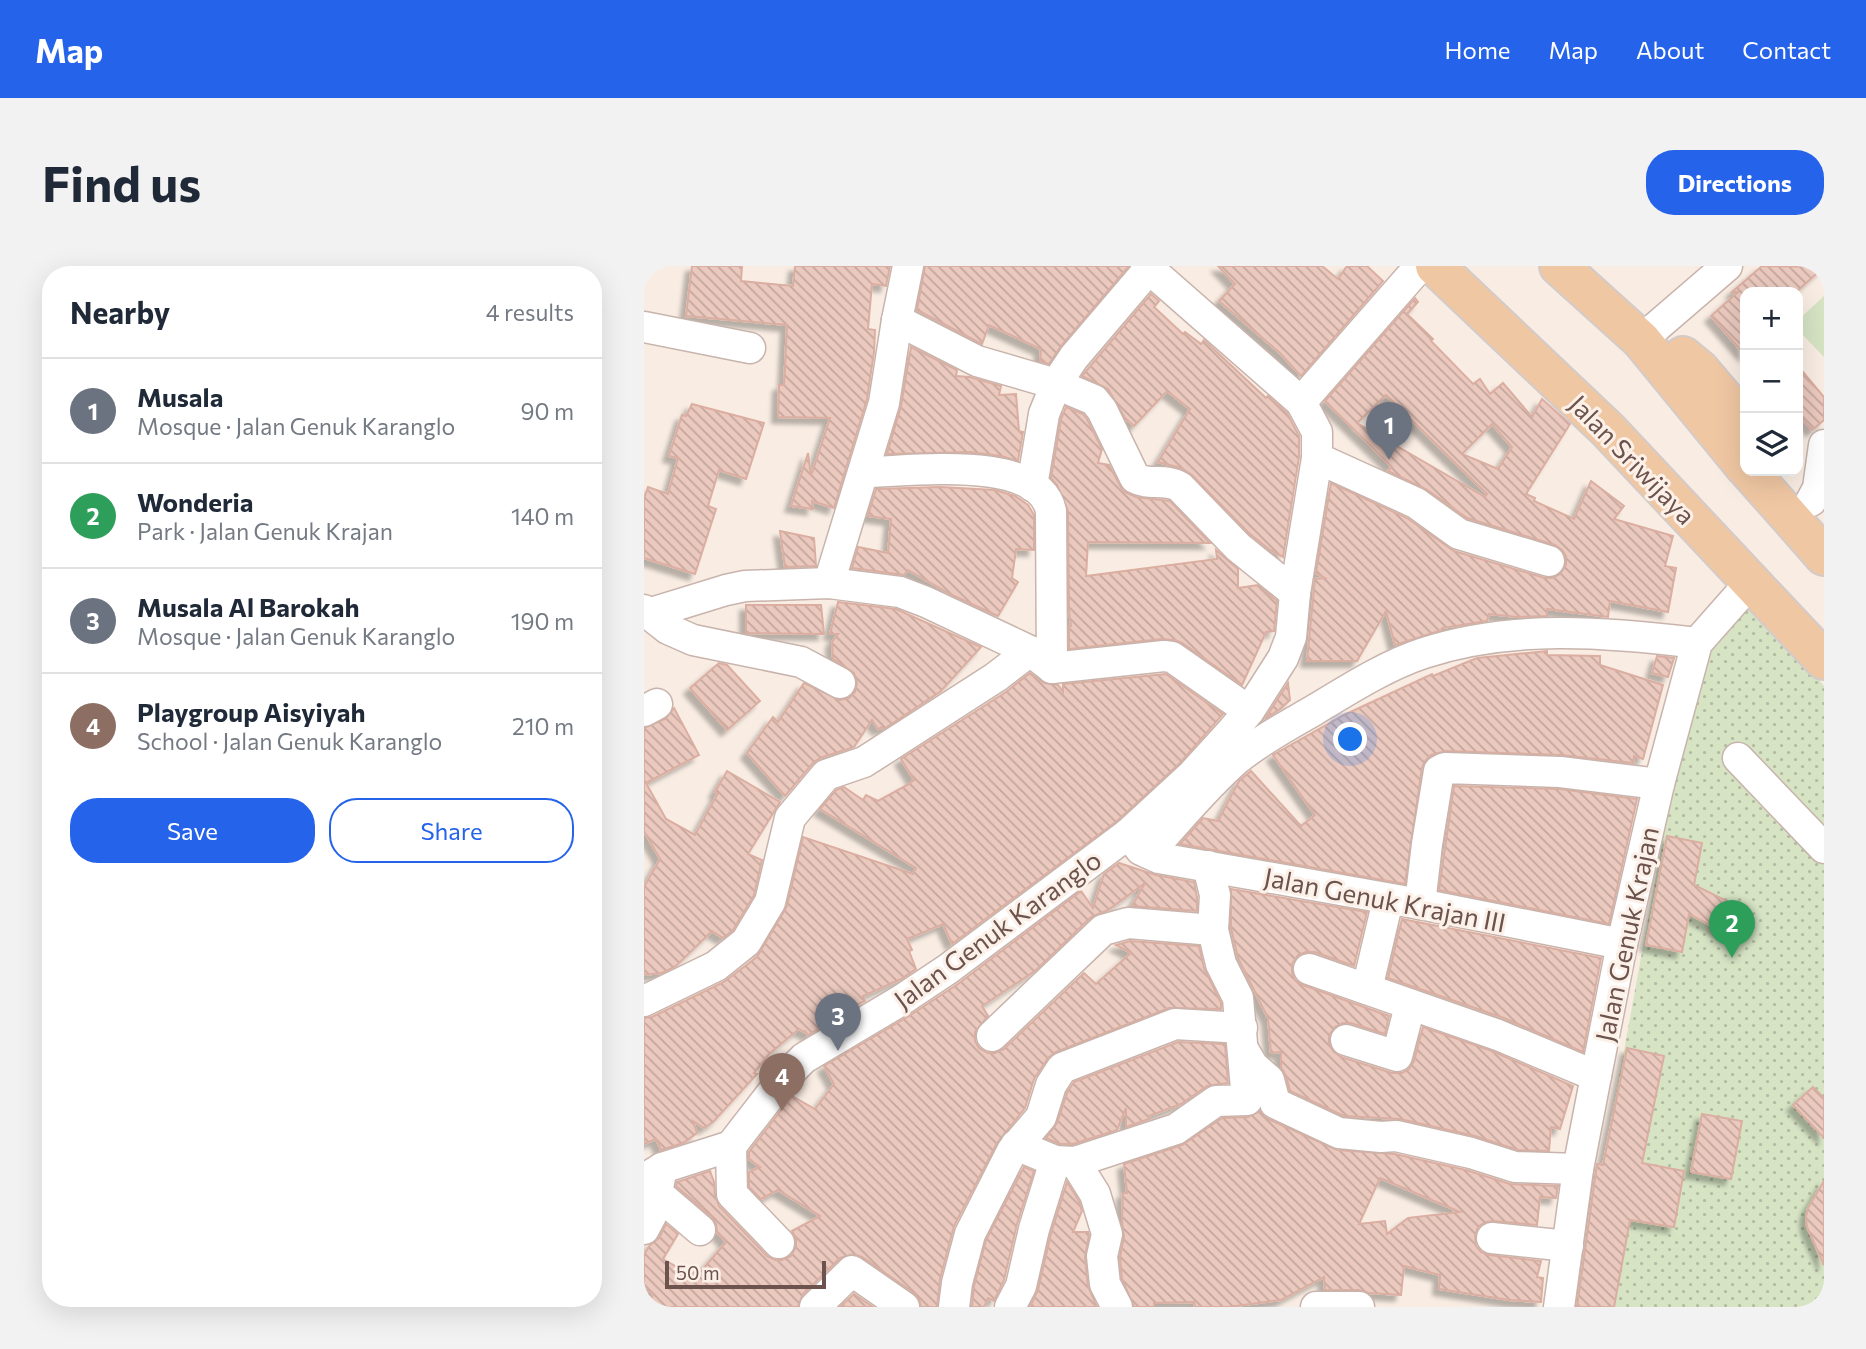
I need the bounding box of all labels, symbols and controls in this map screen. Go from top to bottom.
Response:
text: Map [35,29,103,70]
text: Home [1445,35,1511,64]
text: Map [1549,35,1598,64]
text: About [1636,35,1704,64]
text: Contact [1742,35,1831,64]
button: Directions [1646,150,1824,215]
text: Find us [42,152,201,212]
map controls [1740,287,1803,476]
button: + [1740,287,1803,350]
text: Nearby [70,293,170,330]
text: 4 results [486,298,574,326]
button: − [1740,350,1803,413]
text: Musala [137,381,223,412]
street label: Jalan Sriwijaya [1564,388,1702,530]
text: 1 [88,397,98,425]
text: 90 m [521,397,574,425]
pin: 1 [1366,402,1412,460]
text: Mosque · Jalan Genuk Karanglo [137,412,455,440]
button: layers [1740,413,1803,476]
text: Wonderia [137,486,254,517]
text: 2 [86,502,100,530]
text: 140 m [511,502,574,530]
text: Park · Jalan Genuk Krajan [137,517,393,545]
text: Musala Al Barokah [137,591,360,622]
text: 3 [86,607,100,635]
text: 190 m [511,607,574,635]
text: Mosque · Jalan Genuk Karanglo [137,622,455,650]
text: Playgroup Aisyiyah [137,696,366,727]
text: 4 [86,712,100,740]
text: 210 m [512,712,574,740]
your location [1333,722,1367,756]
text: School · Jalan Genuk Karanglo [137,727,442,755]
button: Save [70,798,315,863]
button: Share [329,798,574,863]
street label: Jalan Genuk Krajan [1588,824,1664,1044]
street label: Jalan Genuk Karanglo [887,843,1107,1015]
street label: Jalan Genuk Krajan III [1262,860,1508,938]
pin: 2 [1709,900,1755,958]
pin: 3 [815,993,861,1051]
pin: 4 [759,1053,805,1111]
scale bar [665,1258,826,1290]
text: 50 m [676,1261,720,1284]

